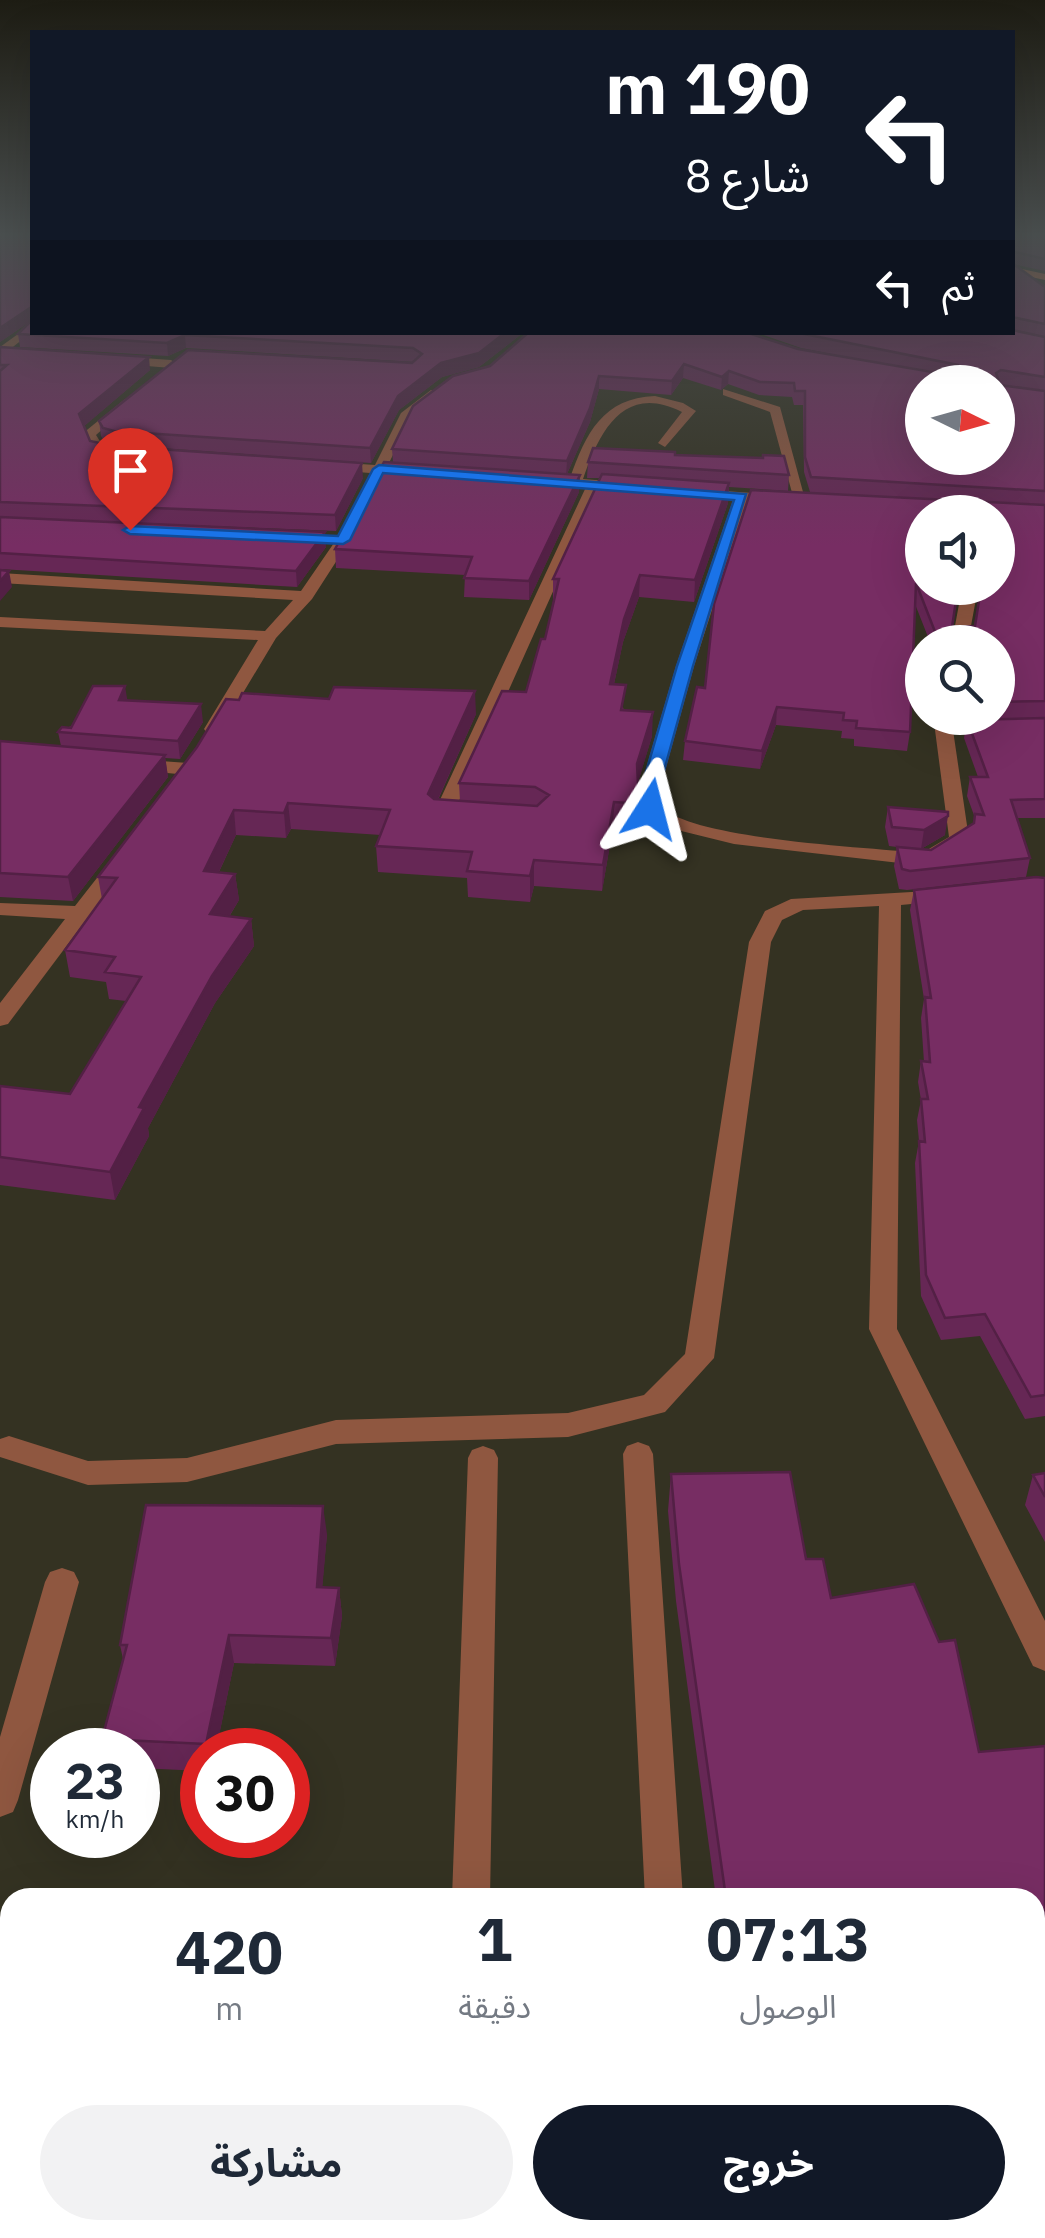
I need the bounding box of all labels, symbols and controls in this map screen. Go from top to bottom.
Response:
text: 190 m [605,42,810,133]
icon: left [845,70,975,200]
text: شارع 8 [685,146,810,204]
icon: left [867,260,922,315]
text: ثم [942,261,975,310]
north arrow [905,365,1015,475]
map controls [905,365,1015,735]
pin [88,428,173,531]
icon: arrive [103,443,158,498]
button: sound [905,495,1015,605]
button: search [905,625,1015,735]
position arrow [598,757,702,861]
speed limit sign: 30 [180,1728,310,1858]
text: 23 [65,1748,125,1813]
text: km/h [66,1802,124,1835]
text: 1 [477,1899,513,1978]
text: 07:13 [706,1899,870,1978]
text: 420 [175,1912,283,1991]
text: دقيقة [458,1985,531,2027]
text: الوصول [739,1985,837,2027]
text: m [215,1987,243,2029]
button: مشاركة [40,2105,513,2220]
button: خروج [533,2105,1005,2220]

